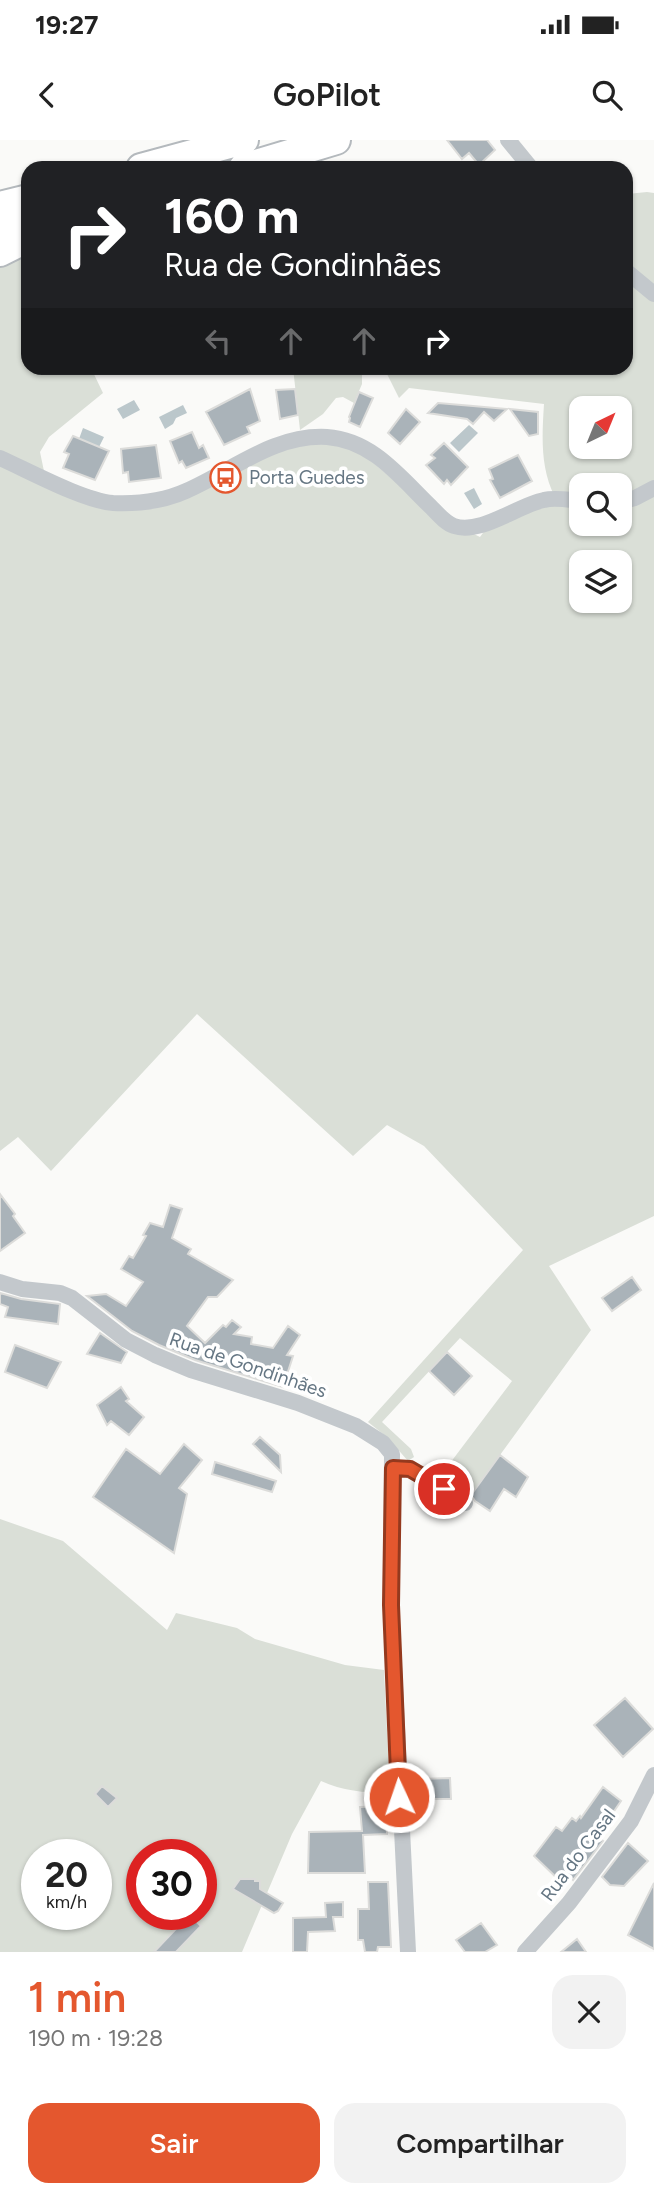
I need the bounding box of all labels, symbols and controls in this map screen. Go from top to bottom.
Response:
text: 19:27 [35,9,98,41]
icon: back [28,76,66,114]
text: GoPilot [273,76,381,114]
icon: search [588,76,626,114]
text: 160 m [164,186,299,245]
icon: right [49,189,140,280]
text: Rua de Gondinhães [164,246,442,284]
icon: left [199,322,237,360]
icon: ahead [272,322,310,360]
icon: ahead [345,322,383,360]
icon: right [418,322,456,360]
north arrow [569,396,632,458]
map controls [569,396,632,613]
bus stop icon: Porta Guedes [209,460,243,494]
place label: Porta Guedes [249,466,365,489]
button: search [569,473,632,536]
button: layers [569,550,632,613]
street label: Rua de Gondinhães [166,1327,330,1403]
pin [414,1459,474,1519]
icon: arrive [425,1470,463,1508]
position arrow [362,1760,436,1834]
street label: Rua do Casal [536,1804,620,1906]
speed limit sign: 30 [126,1839,217,1930]
text: 20 [45,1854,88,1896]
text: km/h [46,1891,87,1913]
text: 1 min [28,1972,126,2023]
button: close [552,1975,626,2049]
text: 190 m · 19:28 [28,2024,163,2052]
button: Sair [28,2103,320,2183]
button: Compartilhar [334,2103,626,2183]

